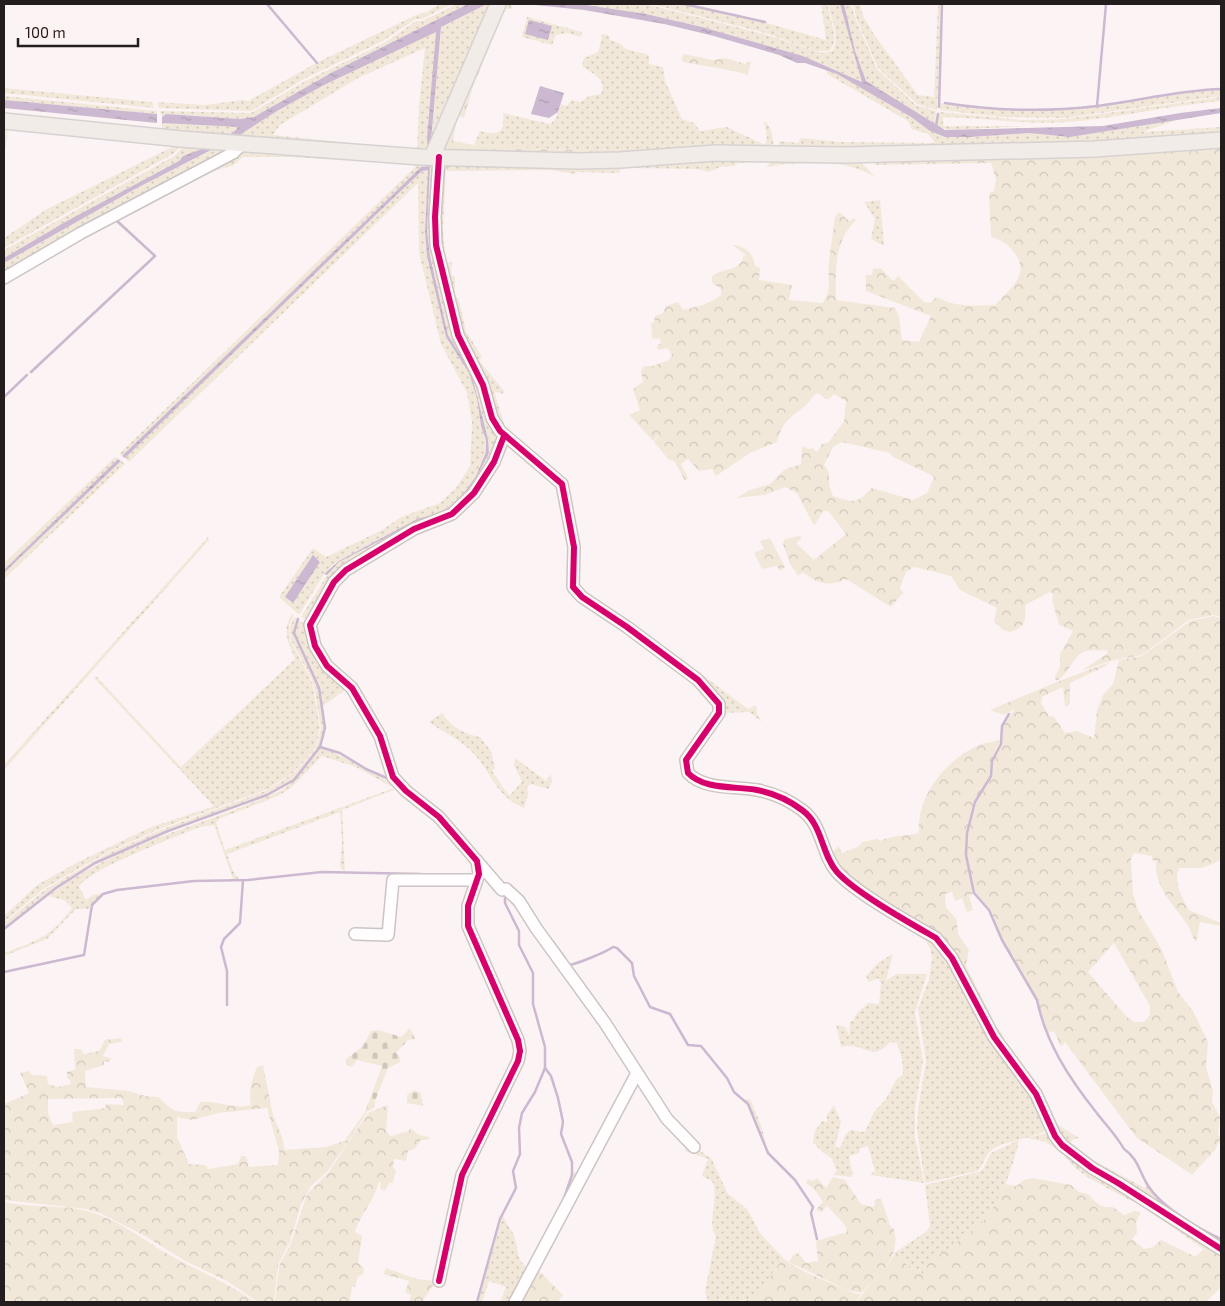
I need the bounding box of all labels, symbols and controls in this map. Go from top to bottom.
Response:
scale bar [18,15,138,47]
text: 100 m [25,23,66,41]

